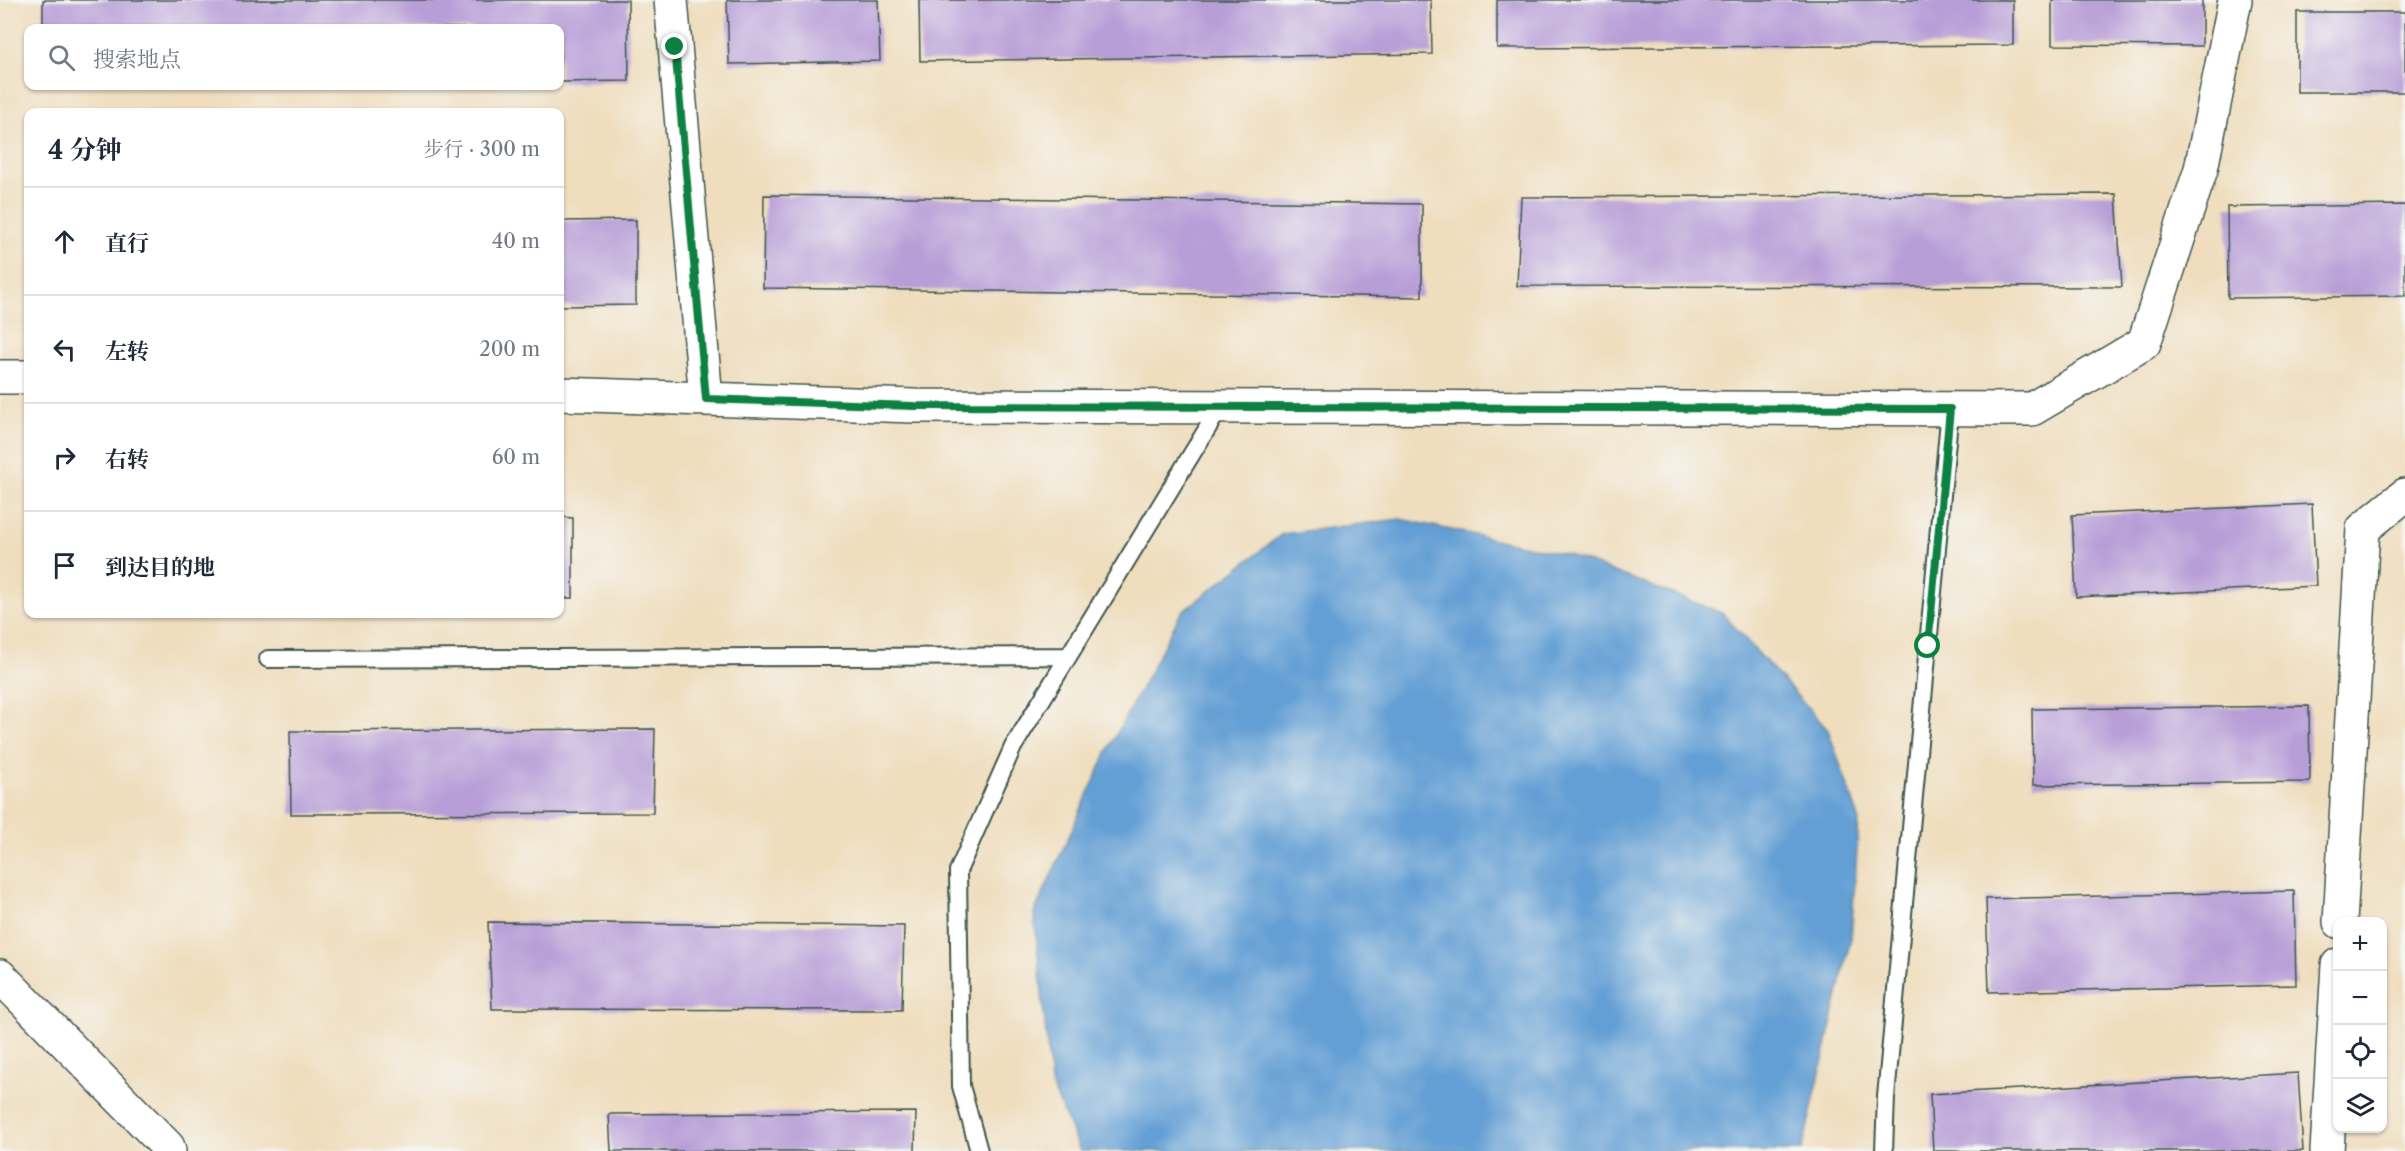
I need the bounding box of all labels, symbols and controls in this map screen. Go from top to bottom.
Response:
search box [24,24,564,90]
route end [661,33,687,59]
icon: search [45,41,78,74]
text: 搜索地点 [93,46,181,73]
text: 4 分钟 [48,134,122,166]
text: 步行 · 300 m [423,137,540,161]
icon: ahead [48,225,81,258]
text: 40 m [492,229,540,253]
text: 直行 [105,230,149,257]
icon: left [48,333,81,366]
text: 200 m [479,337,540,361]
text: 左转 [105,338,149,365]
icon: right [48,441,81,474]
text: 60 m [492,445,540,469]
text: 右转 [105,446,149,473]
icon: arrive [48,549,81,582]
text: 到达目的地 [105,554,215,581]
route start [1914,632,1940,658]
map controls [2333,917,2387,1133]
button: + [2333,917,2387,971]
button: − [2333,971,2387,1025]
button: locate [2333,1025,2387,1079]
button: layers [2333,1079,2387,1133]

